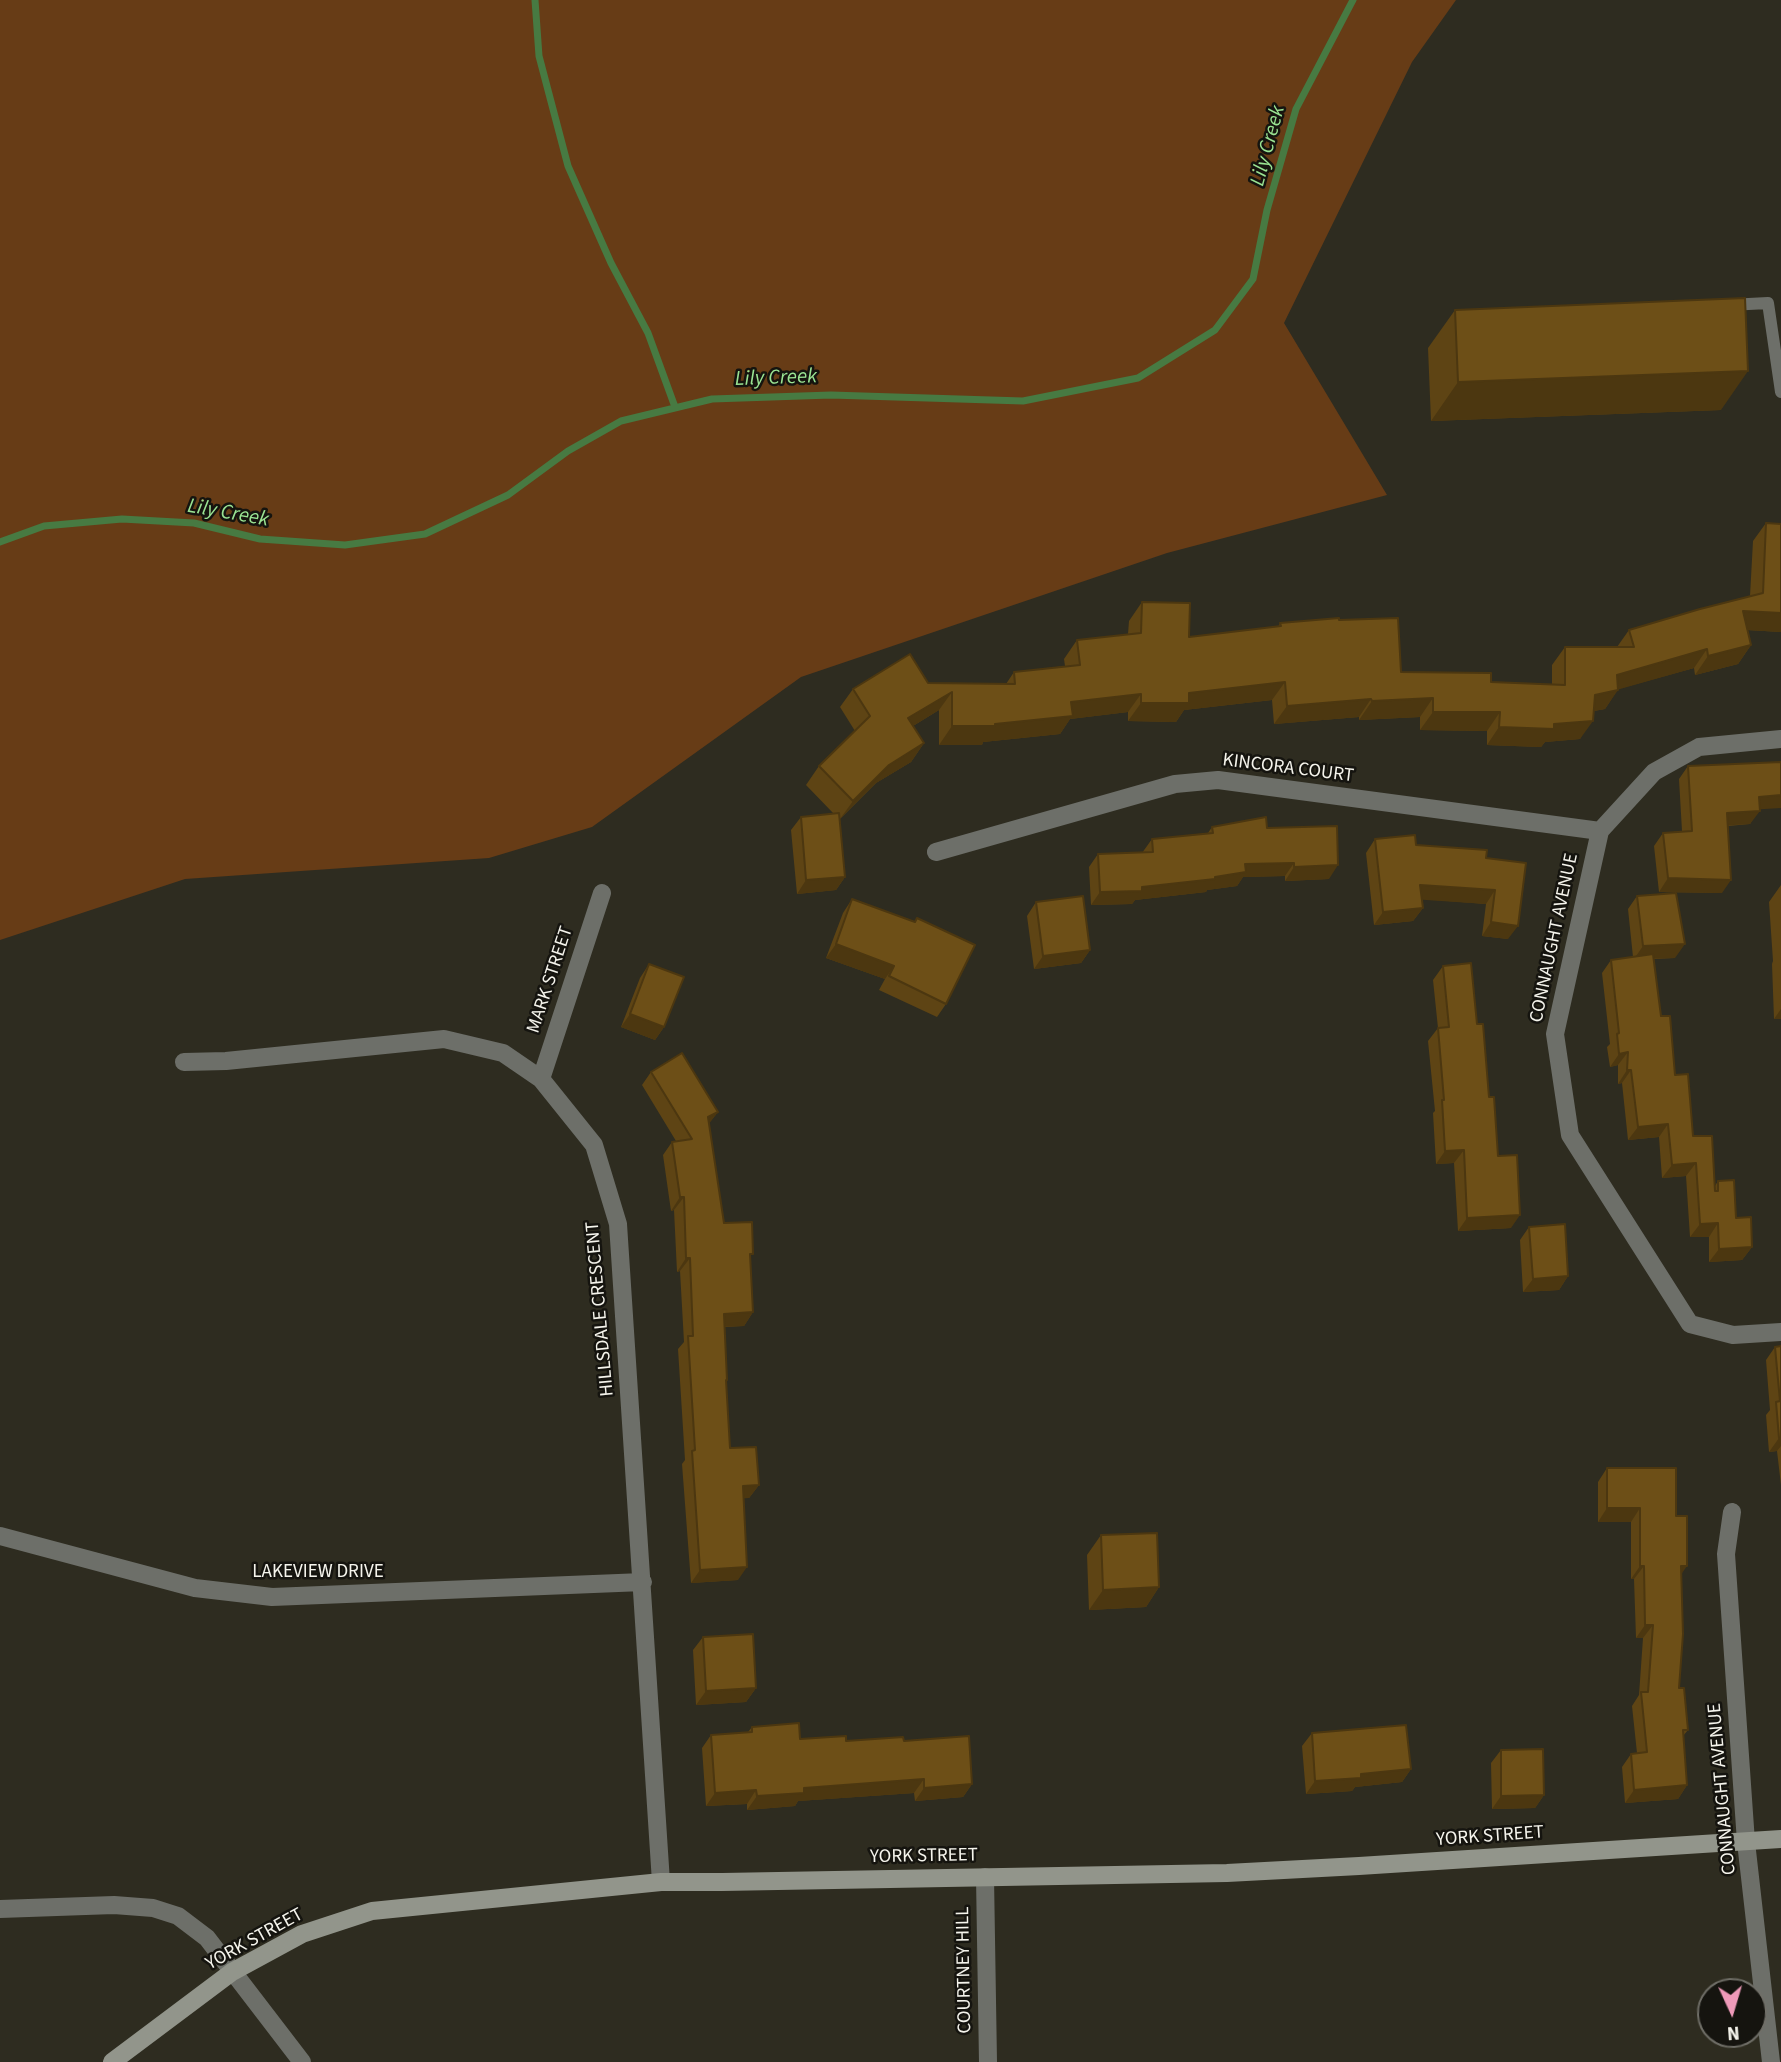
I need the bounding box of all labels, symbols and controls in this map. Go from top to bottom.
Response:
water label: Lily Creek [1246,103,1292,189]
water label: Lily Creek [734,365,818,393]
water label: Lily Creek [185,494,271,534]
street label: KINCORA COURT [1221,750,1355,788]
street label: CONNAUGHT AVENUE [1526,851,1584,1025]
street label: MARK STREET [523,924,579,1036]
street label: HILLSDALE CRESCENT [582,1221,620,1397]
street label: LAKEVIEW DRIVE [252,1562,384,1584]
street label: CONNAUGHT AVENUE [1704,1702,1742,1876]
street label: YORK STREET [1435,1822,1545,1852]
street label: YORK STREET [870,1845,978,1869]
street label: YORK STREET [202,1904,308,1976]
street label: COURTNEY HILL [952,1906,978,2034]
north arrow [1697,1978,1767,2048]
text: N [1726,2019,1741,2046]

